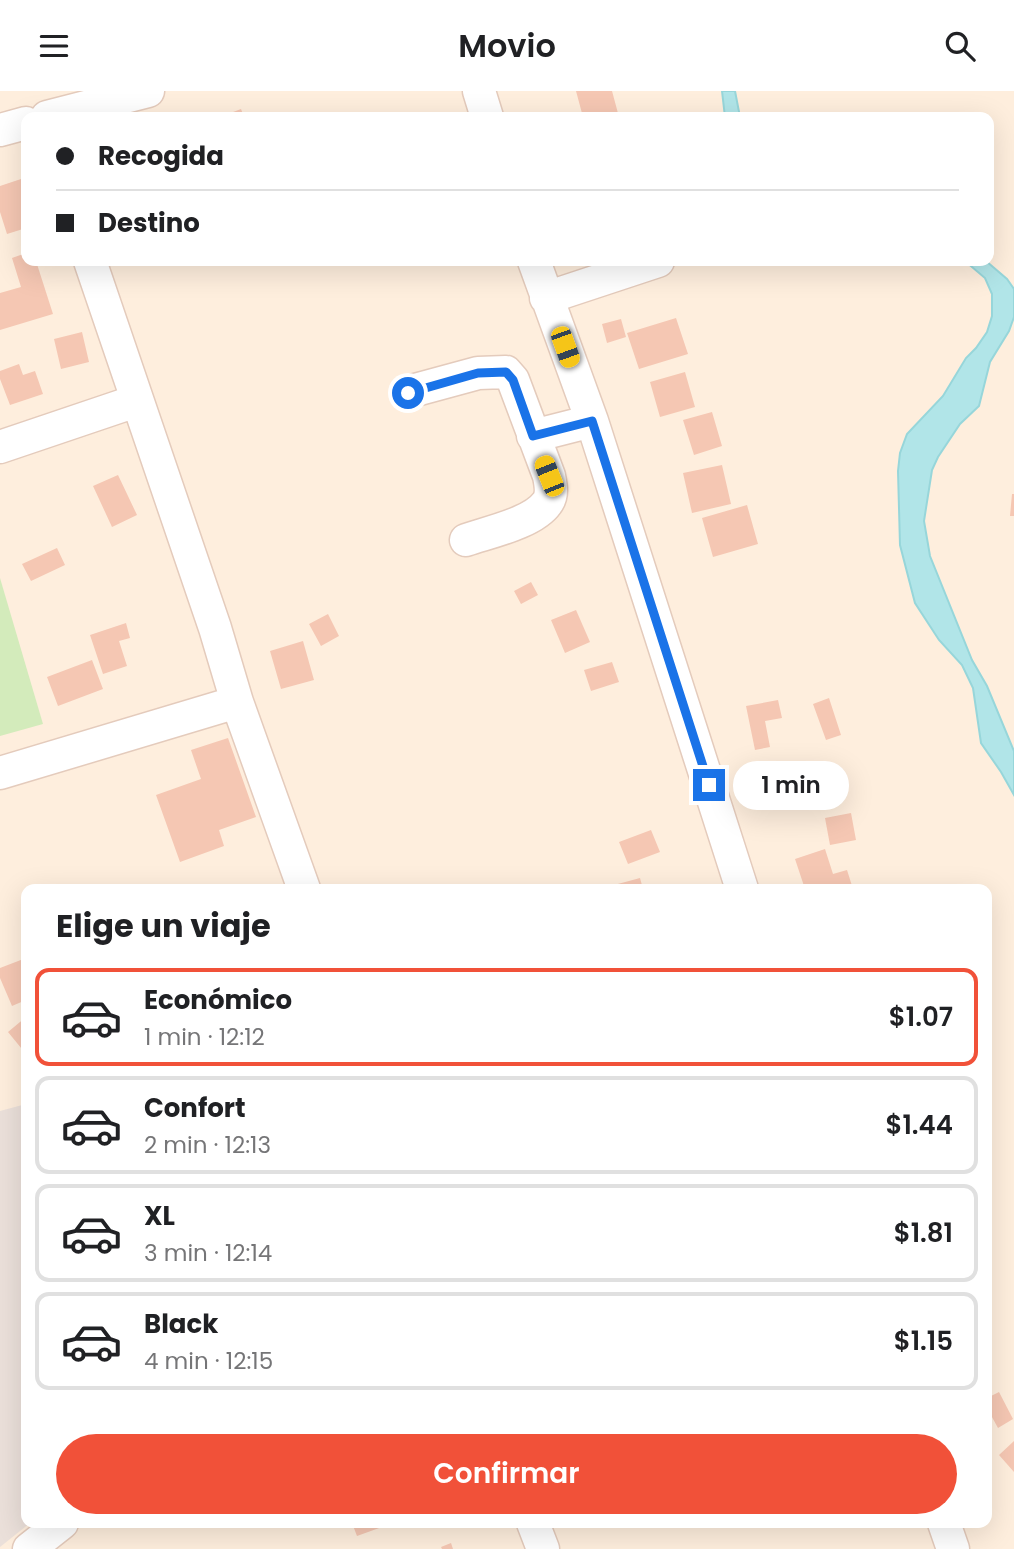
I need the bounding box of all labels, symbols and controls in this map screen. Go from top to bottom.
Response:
text: Movio [458,23,556,68]
icon: menu [35,27,73,65]
icon: search [941,27,979,65]
text: Recogida [98,138,224,174]
text: Destino [98,205,200,241]
car [548,324,583,370]
route start [392,377,424,409]
car [532,453,567,499]
callout: 1 min [734,761,849,809]
route end [693,769,725,801]
text: 1 min [761,769,821,801]
text: Elige un viaje [56,903,271,948]
text: Económico [144,982,292,1018]
icon: car [60,986,123,1049]
text: $1.07 [889,999,953,1035]
text: 1 min · 12:12 [144,1021,265,1053]
text: Confort [144,1090,246,1126]
icon: car [60,1094,123,1157]
text: $1.44 [885,1107,953,1143]
text: 2 min · 12:13 [144,1129,271,1161]
text: XL [144,1198,175,1234]
icon: car [60,1202,123,1265]
text: $1.81 [894,1215,953,1251]
text: 3 min · 12:14 [144,1237,272,1269]
text: Black [144,1306,218,1342]
icon: car [60,1310,123,1373]
text: $1.15 [894,1323,953,1359]
text: 4 min · 12:15 [144,1345,273,1377]
button: Confirmar [56,1434,957,1514]

